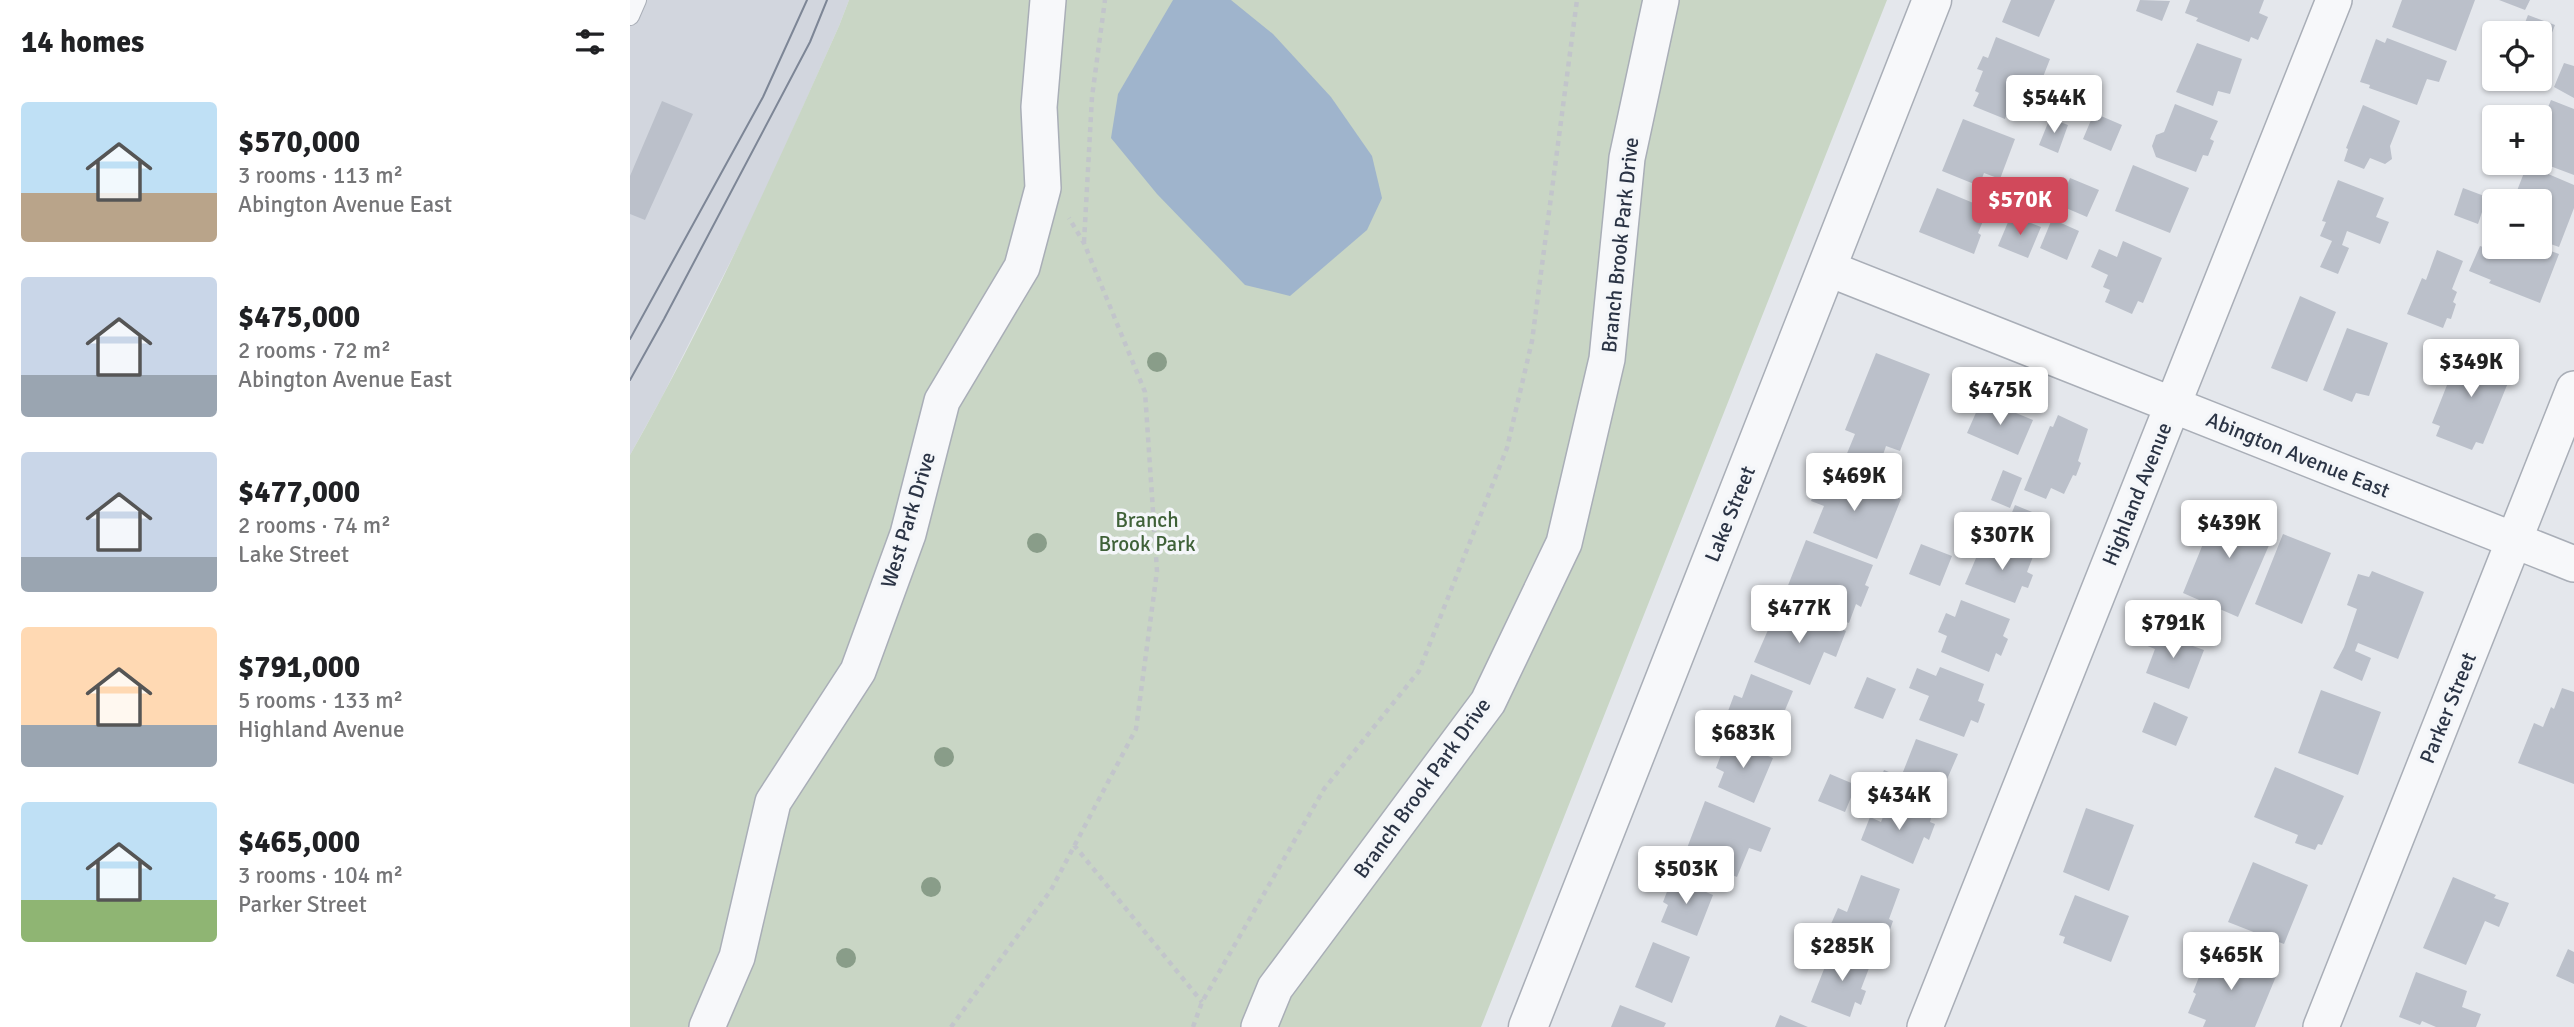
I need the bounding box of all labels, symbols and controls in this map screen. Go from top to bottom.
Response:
map controls [2482,21,2552,259]
button: locate [2482,21,2552,91]
icon: filters [571,23,609,61]
text: 14 homes [21,24,144,61]
pin: $544K [2005,76,2103,135]
text: $544K [2022,83,2086,112]
button: + [2482,105,2552,175]
text: $570,000 [238,124,360,161]
icon: home [77,130,161,214]
street label: Branch Brook Park Drive [1596,136,1644,354]
text: 3 rooms · 113 m² [238,161,403,190]
pin: $570K [1971,177,2069,237]
text: $570K [1988,185,2052,214]
button: − [2482,189,2552,259]
text: Abington Avenue East [238,190,452,219]
text: $475,000 [238,299,360,336]
icon: home [77,305,161,389]
text: 2 rooms · 72 m² [238,336,391,365]
pin: $349K [2422,340,2520,399]
text: $349K [2439,347,2503,376]
text: Abington Avenue East [238,365,452,394]
pin: $475K [1951,368,2049,427]
text: $475K [1968,375,2032,404]
street label: Abington Avenue East [2202,406,2394,504]
street label: Highland Avenue [2096,419,2178,569]
street label: West Park Drive [875,449,941,591]
pin: $469K [1805,454,1903,513]
text: $469K [1822,461,1886,490]
street label: Lake Street [1699,462,1761,566]
text: $477,000 [238,474,360,511]
icon: home [77,480,161,564]
pin: $439K [2180,500,2278,560]
park label: Branch Brook Park [1098,507,1196,557]
text: $439K [2197,508,2261,537]
text: 2 rooms · 74 m² [238,511,391,540]
pin: $307K [1953,512,2051,572]
text: $307K [1970,520,2034,549]
text: Lake Street [238,540,349,569]
pin: $477K [1750,586,1848,645]
text: $477K [1767,593,1831,622]
pin: $791K [2124,600,2222,660]
text: $791K [2141,608,2205,637]
text: $791,000 [238,649,360,686]
street label: Parker Street [2414,649,2482,767]
icon: home [77,655,161,739]
text: 5 rooms · 133 m² [238,686,403,715]
street label: Branch Brook Park Drive [1348,693,1496,883]
pin: $683K [1694,710,1792,770]
text: Highland Avenue [238,715,405,744]
text: $683K [1711,718,1775,747]
pin: $434K [1850,772,1948,832]
text: $434K [1867,780,1931,809]
text: $465,000 [238,824,360,861]
icon: home [77,830,161,914]
pin: $503K [1637,846,1735,906]
text: $503K [1654,854,1718,883]
text: 3 rooms · 104 m² [238,861,403,890]
text: Parker Street [238,890,367,919]
pin: $285K [1793,923,1891,983]
text: $285K [1810,931,1874,960]
pin: $465K [2182,932,2280,992]
text: $465K [2199,940,2263,969]

